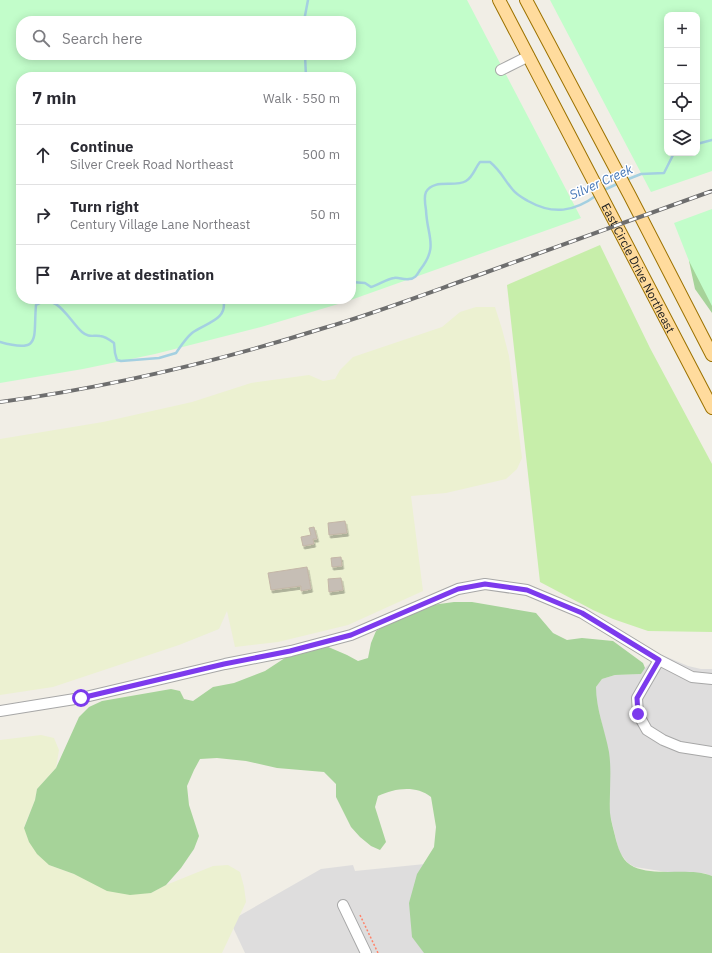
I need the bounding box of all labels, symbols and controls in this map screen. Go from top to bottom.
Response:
map controls [664,12,700,156]
button: + [664,12,700,48]
search box [16,16,356,60]
icon: search [30,27,52,49]
text: Search here [62,29,142,48]
button: − [664,48,700,84]
button: locate [664,84,700,120]
text: 7 min [32,87,76,109]
text: Walk · 550 m [263,90,340,107]
button: layers [664,120,700,156]
text: Continue [70,137,134,156]
icon: ahead [32,144,54,166]
text: 500 m [302,146,340,163]
text: Silver Creek Road Northeast [70,156,234,173]
water label: Silver Creek [567,160,636,203]
text: Turn right [70,197,139,216]
street label: East Circle Drive Northeast [599,200,679,335]
icon: right [32,204,54,226]
text: 50 m [310,206,340,223]
text: Century Village Lane Northeast [70,216,250,233]
icon: arrive [32,264,54,286]
text: Arrive at destination [70,265,214,284]
route start [72,689,90,707]
route end [629,705,647,723]

